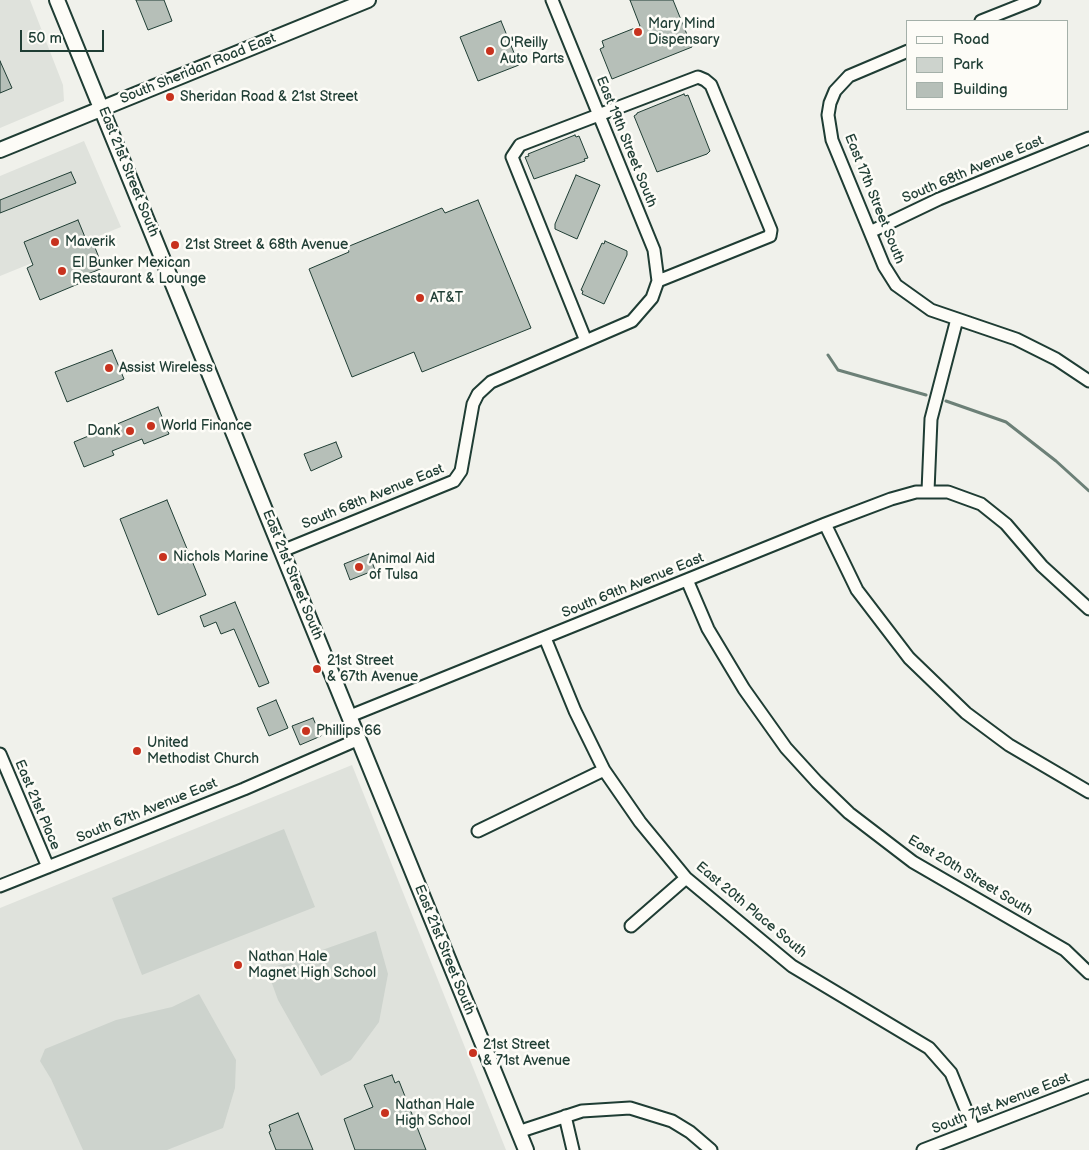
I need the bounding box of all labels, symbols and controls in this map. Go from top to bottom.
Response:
place label: Mary Mind Dispensary [648,16,720,48]
scale bar [22,20,106,52]
legend [906,20,1069,110]
marker: Mary Mind Dispensary [632,26,644,38]
text: 50 m [28,29,62,48]
street label: South Sheridan Road East [118,30,278,108]
text: Road [953,30,989,49]
place label: O'Reilly Auto Parts [500,35,564,68]
marker: O'Reilly Auto Parts [484,45,496,57]
text: Park [953,55,983,74]
street label: East 19th Street South [592,74,660,210]
text: Building [953,80,1008,99]
place label: Sheridan Road & 21st Street [180,89,358,105]
marker: Sheridan Road & 21st Street [164,91,176,103]
street label: East 21st Street South [94,104,162,240]
street label: East 17th Street South [840,132,908,266]
street label: South 68th Avenue East [900,133,1046,207]
place label: Maverik [65,234,115,250]
marker: Maverik [49,236,61,248]
place label: 21st Street & 68th Avenue [185,237,348,253]
marker: 21st Street & 68th Avenue [169,239,181,251]
place label: El Bunker Mexican Restaurant & Lounge [72,255,206,288]
marker: El Bunker Mexican Restaurant & Lounge [56,265,68,277]
place label: AT&T [430,290,463,306]
marker: AT&T [414,292,426,304]
place label: Assist Wireless [119,360,213,376]
marker: Assist Wireless [103,362,115,374]
place label: World Finance [161,418,252,434]
marker: World Finance [145,420,157,432]
place label: Dank [87,423,120,439]
marker: Dank [124,425,136,437]
street label: South 68th Avenue East [300,461,446,533]
street label: East 21st Street South [258,507,326,643]
place label: Nichols Marine [173,549,268,565]
street label: South 69th Avenue East [560,550,706,622]
marker: Nichols Marine [157,551,169,563]
place label: Animal Aid of Tulsa [369,551,435,584]
marker: Animal Aid of Tulsa [353,561,365,573]
place label: 21st Street & 67th Avenue [327,653,418,686]
marker: 21st Street & 67th Avenue [311,663,323,675]
place label: Phillips 66 [316,723,381,739]
marker: Phillips 66 [300,725,312,737]
place label: United Methodist Church [147,735,259,768]
marker: United Methodist Church [131,745,143,757]
street label: East 21st Place [10,757,64,853]
street label: South 67th Avenue East [74,775,220,847]
street label: East 20th Street South [904,832,1036,920]
street label: East 20th Place South [692,859,810,961]
street label: East 21st Street South [410,882,478,1018]
place label: Nathan Hale Magnet High School [248,949,376,982]
marker: Nathan Hale Magnet High School [232,959,244,971]
place label: 21st Street & 71st Avenue [483,1037,570,1070]
marker: 21st Street & 71st Avenue [467,1047,479,1059]
street label: South 71st Avenue East [930,1070,1072,1138]
place label: Nathan Hale High School [395,1097,475,1130]
marker: Nathan Hale High School [379,1107,391,1119]

